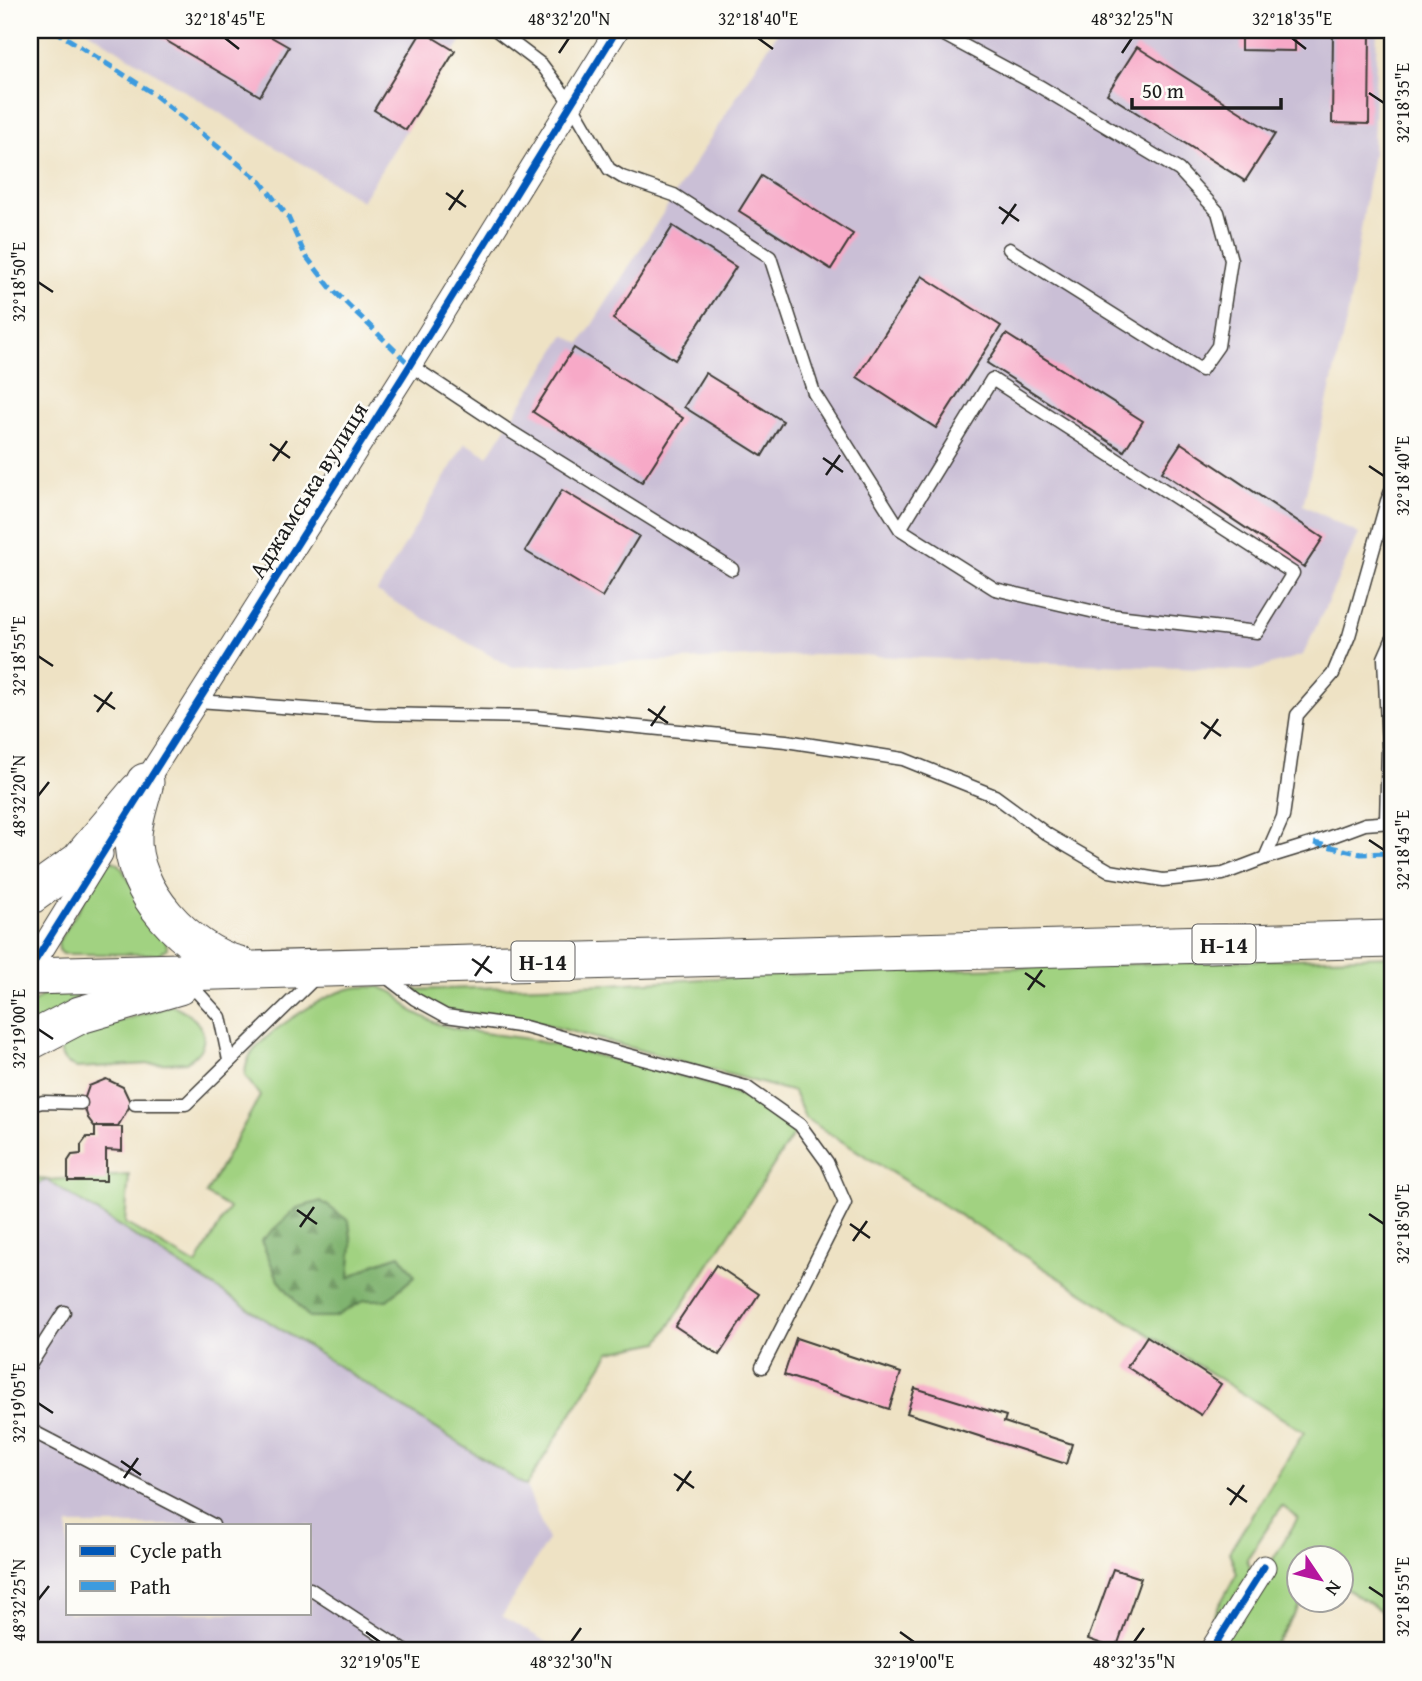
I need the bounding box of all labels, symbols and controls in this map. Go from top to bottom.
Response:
text: 32°18'45"E [185,5,265,32]
text: 48°32'20"N [528,5,611,32]
text: 32°18'40"E [718,5,798,32]
text: 48°32'25"N [1091,5,1174,32]
text: 32°18'35"E [1252,5,1332,32]
text: 32°18'35"E [1389,63,1416,143]
scale bar [1132,66,1280,110]
text: 50 m [1142,75,1184,106]
text: 32°18'50"E [5,242,32,322]
street label: Аджамська вулиця [240,395,376,585]
text: 32°18'40"E [1389,436,1416,516]
text: 32°18'55"E [5,616,32,696]
text: 48°32'20"N [5,754,32,837]
text: 32°18'45"E [1389,810,1416,890]
road number: Н-14 [1192,925,1256,964]
road number: Н-14 [512,942,574,980]
text: 32°19'00"E [5,989,32,1069]
text: 32°18'50"E [1389,1184,1416,1264]
text: 32°19'05"E [5,1363,32,1443]
legend [66,1524,312,1614]
text: Cycle path [130,1535,222,1566]
north arrow [1286,1544,1356,1614]
text: 32°18'55"E [1389,1557,1416,1637]
text: 48°32'25"N [5,1558,32,1641]
text: Path [130,1571,171,1602]
text: N [1319,1576,1349,1602]
text: 32°19'05"E [340,1648,420,1675]
text: 48°32'30"N [530,1648,613,1675]
text: 32°19'00"E [874,1648,954,1675]
text: 48°32'35"N [1093,1648,1176,1675]

